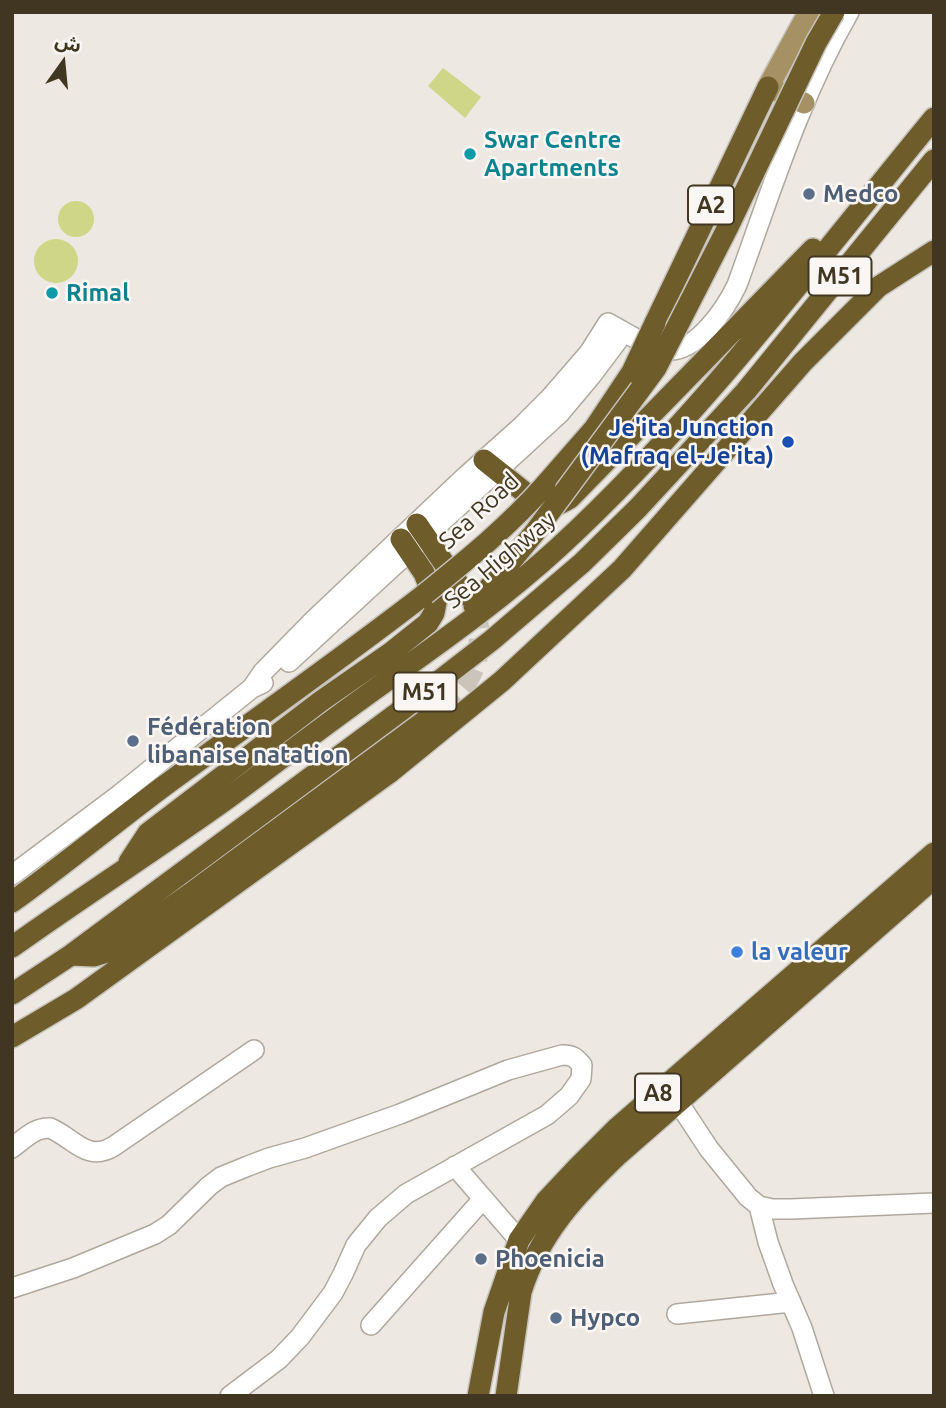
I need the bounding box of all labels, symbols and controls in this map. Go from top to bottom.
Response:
north arrow [28,28,98,98]
text: ش [53,29,84,57]
place label: Swar Centre Apartments [484,126,621,182]
marker: Swar Centre Apartments [462,146,478,162]
place label: Medco [823,180,898,208]
road number: A2 [688,186,734,224]
marker: Medco [801,186,817,202]
road number: M51 [808,256,872,296]
place label: Rimal [66,279,129,307]
marker: Rimal [44,285,60,301]
place label: Je'ita Junction (Mafraq el-Je'ita) [580,414,774,470]
marker: Je'ita Junction (Mafraq el-Je'ita) [780,434,796,450]
street label: Sea Road [433,467,525,555]
street label: Sea Highway [439,505,561,615]
road number: M51 [394,672,457,712]
place label: Fédération libanaise natation [147,713,349,769]
marker: Fédération libanaise natation [125,733,141,749]
place label: la valeur [751,938,848,966]
marker: la valeur [729,944,745,960]
road number: A8 [635,1074,681,1112]
place label: Phoenicia [495,1245,605,1273]
marker: Phoenicia [473,1251,489,1267]
place label: Hypco [570,1304,640,1332]
marker: Hypco [548,1310,564,1326]

